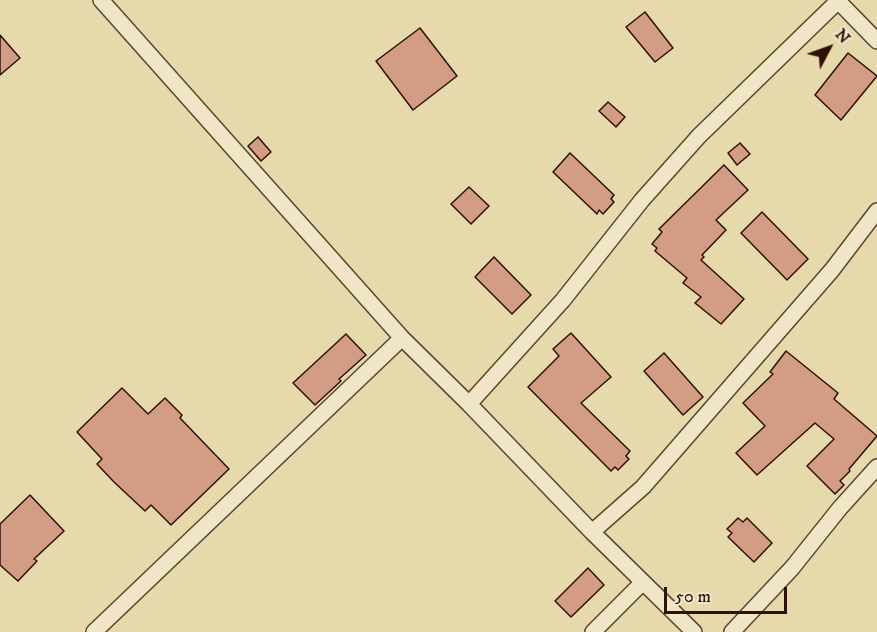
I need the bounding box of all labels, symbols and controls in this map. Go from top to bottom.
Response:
north arrow [799,18,859,78]
text: N [831,25,854,48]
scale bar [667,575,790,613]
text: 50 m [675,586,711,608]

